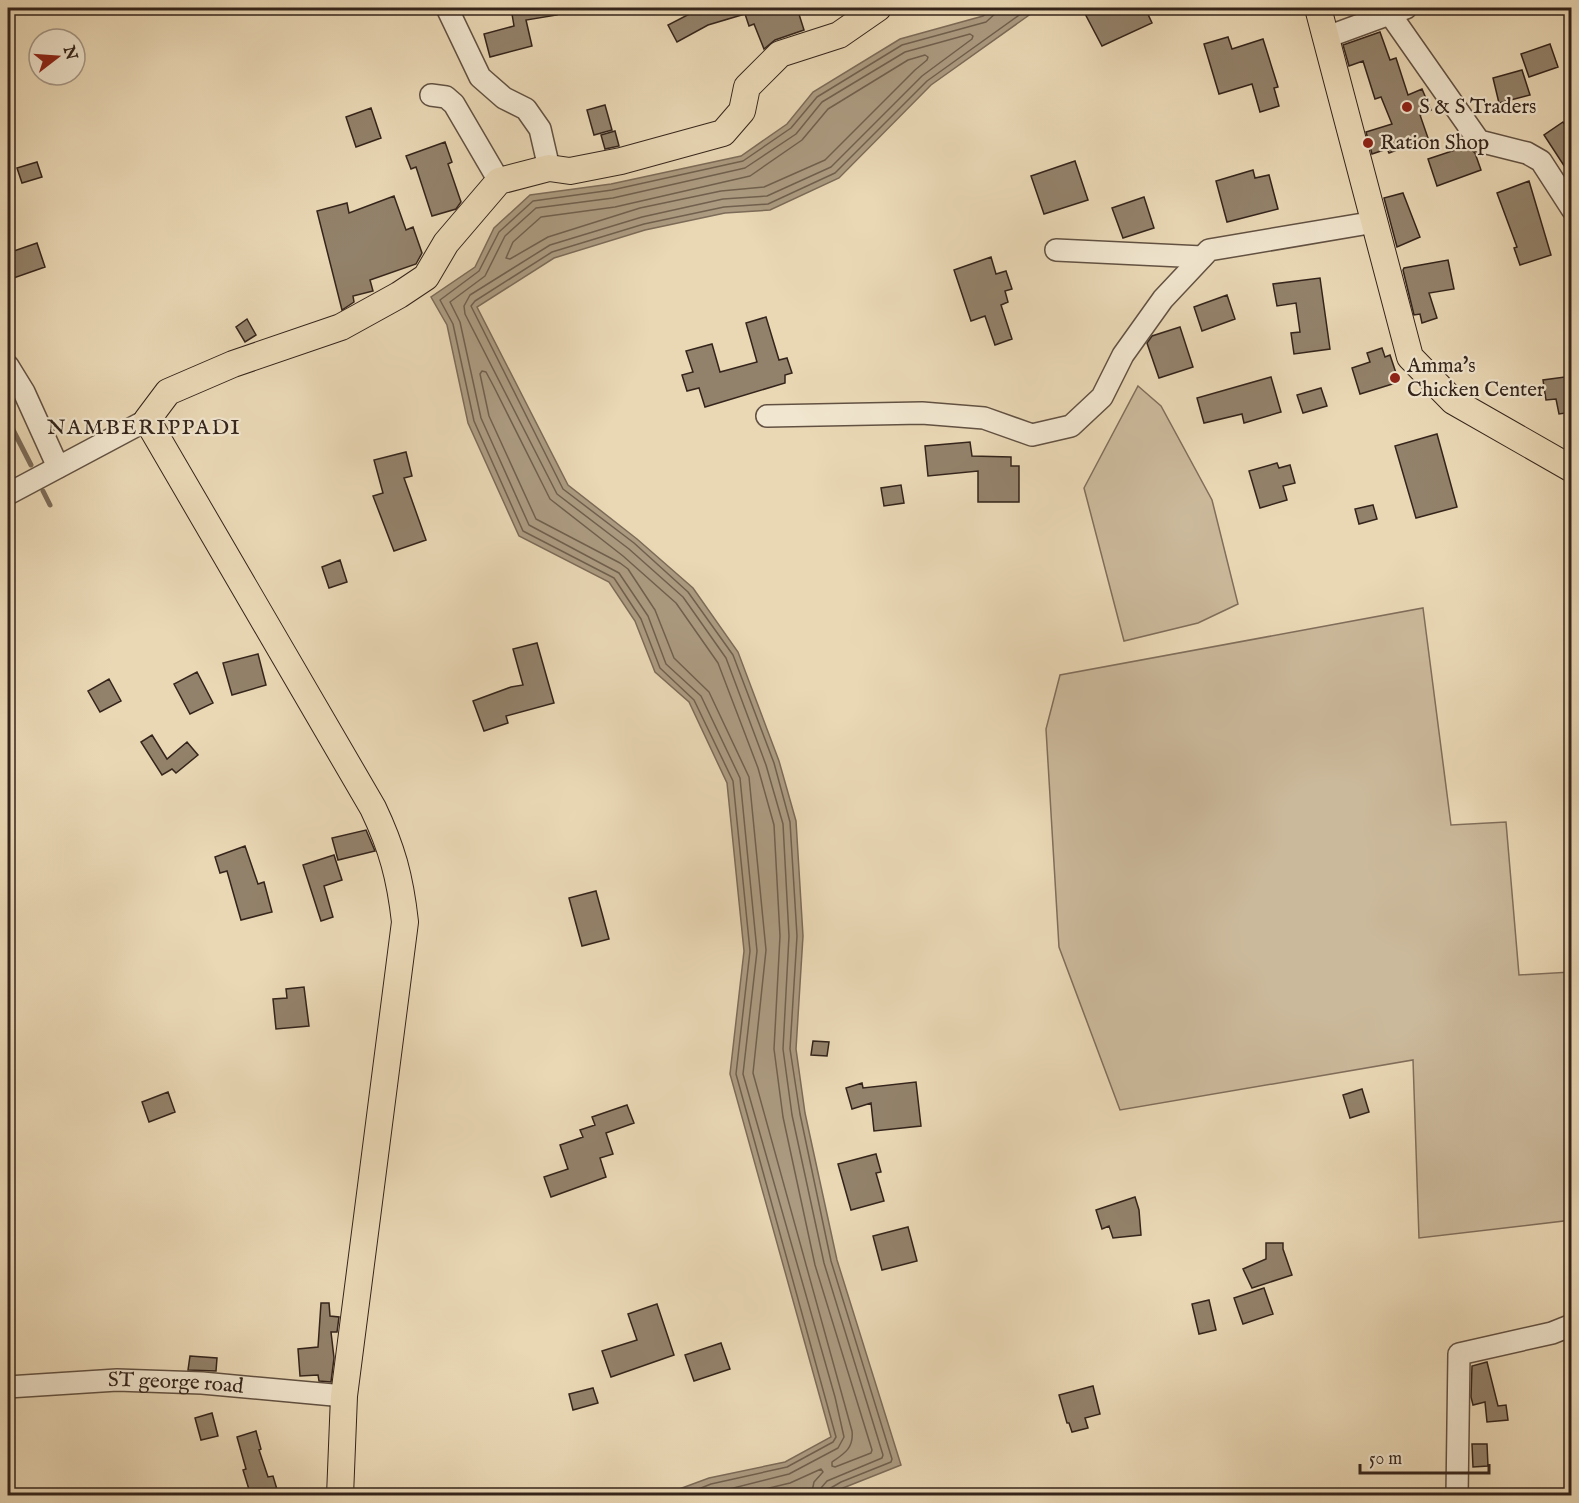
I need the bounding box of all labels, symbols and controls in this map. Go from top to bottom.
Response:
north arrow [27,27,87,87]
text: N [58,43,81,63]
place label: S & S Traders [1419,94,1536,121]
marker: S & S Traders [1400,100,1414,114]
place label: Ration Shop [1380,130,1489,157]
marker: Ration Shop [1361,136,1375,150]
place label: Amma's Chicken Center [1406,353,1545,404]
marker: Amma's Chicken Center [1388,371,1402,385]
district label: NAMBERIPPADI [47,414,241,442]
street label: ST george road [107,1366,245,1400]
scale bar [1360,1437,1489,1475]
text: 50 m [1369,1448,1402,1471]

